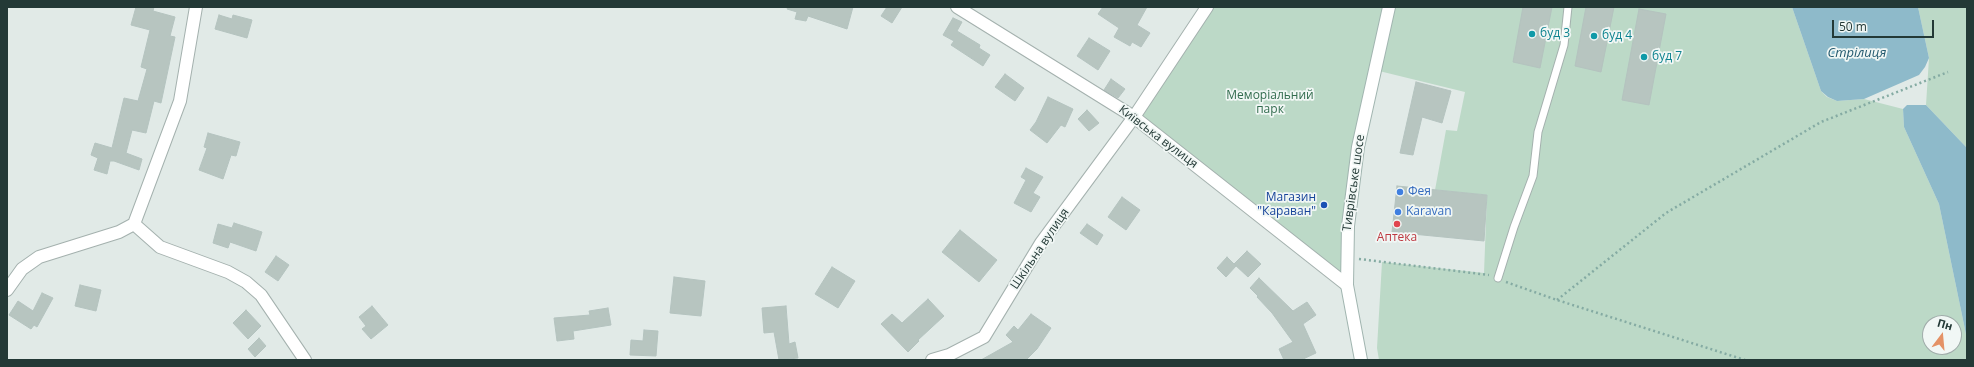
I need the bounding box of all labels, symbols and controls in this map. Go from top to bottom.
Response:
scale bar [1834,12,1936,38]
text: 50 m [1839,18,1867,35]
place label: буд 3 [1540,27,1570,41]
marker: буд 3 [1527,29,1537,39]
place label: буд 4 [1602,29,1632,43]
marker: буд 4 [1589,31,1599,41]
water label: Стрілиця [1828,45,1886,61]
place label: буд 7 [1652,50,1682,64]
marker: буд 7 [1639,52,1649,62]
park label: Меморіальний парк [1226,89,1314,117]
street label: Київська вулиця [1116,103,1200,171]
street label: Тиврівське шосе [1340,134,1368,232]
place label: Фея [1408,185,1431,199]
marker: Фея [1395,187,1405,197]
place label: Магазин "Караван" [1257,191,1316,219]
marker: Магазин "Караван" [1319,200,1329,210]
place label: Karavan [1406,205,1452,219]
street label: Шкільна вулиця [1008,206,1072,292]
marker: Karavan [1393,207,1403,217]
marker: Аптека [1392,219,1402,229]
place label: Аптека [1377,231,1417,245]
north arrow [1922,315,1962,355]
text: Пн [1936,315,1955,333]

